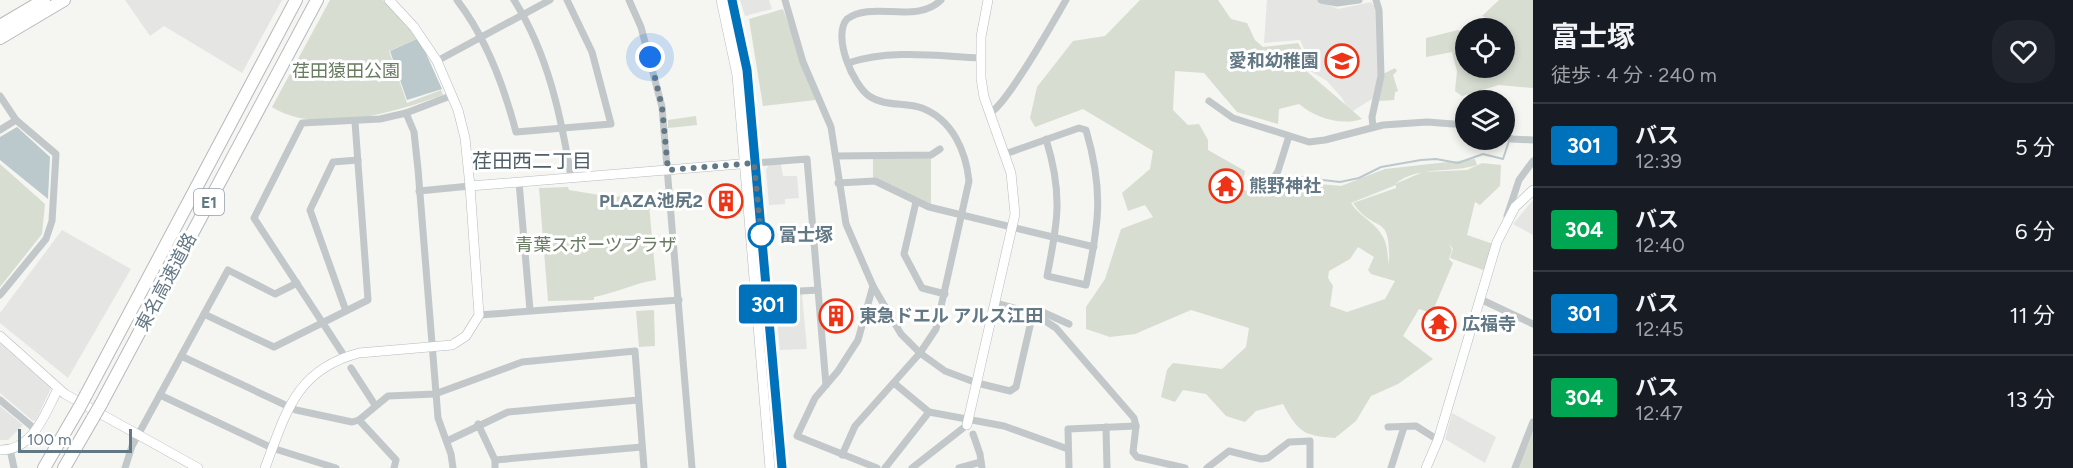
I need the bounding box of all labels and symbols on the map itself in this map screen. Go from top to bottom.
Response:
your location [635,42,665,72]
school or university icon: 愛和幼稚園 [1324,43,1360,79]
place label: 愛和幼稚園 [1229,50,1319,72]
park label: 荏田猿田公園 [292,60,400,82]
district label: 荏田西二丁目 [472,149,592,173]
temple icon: 熊野神社 [1208,168,1244,204]
place label: 熊野神社 [1249,175,1321,197]
building icon: PLAZA池尻2 [708,183,744,219]
road number: E1 [194,189,224,215]
place label: PLAZA池尻2 [599,190,703,212]
marker: 富士塚 [748,222,774,248]
place label: 富士塚 [779,224,833,246]
street label: 東名高速道路 [131,229,201,335]
park label: 青葉スポーツプラザ [515,234,677,256]
line badge: 301 [734,284,802,324]
building icon: 東急ドエル アルス江田 [818,298,854,334]
place label: 東急ドエル アルス江田 [859,305,1043,327]
temple icon: 広福寺 [1421,306,1457,342]
place label: 広福寺 [1462,313,1516,335]
scale bar [18,426,132,454]

